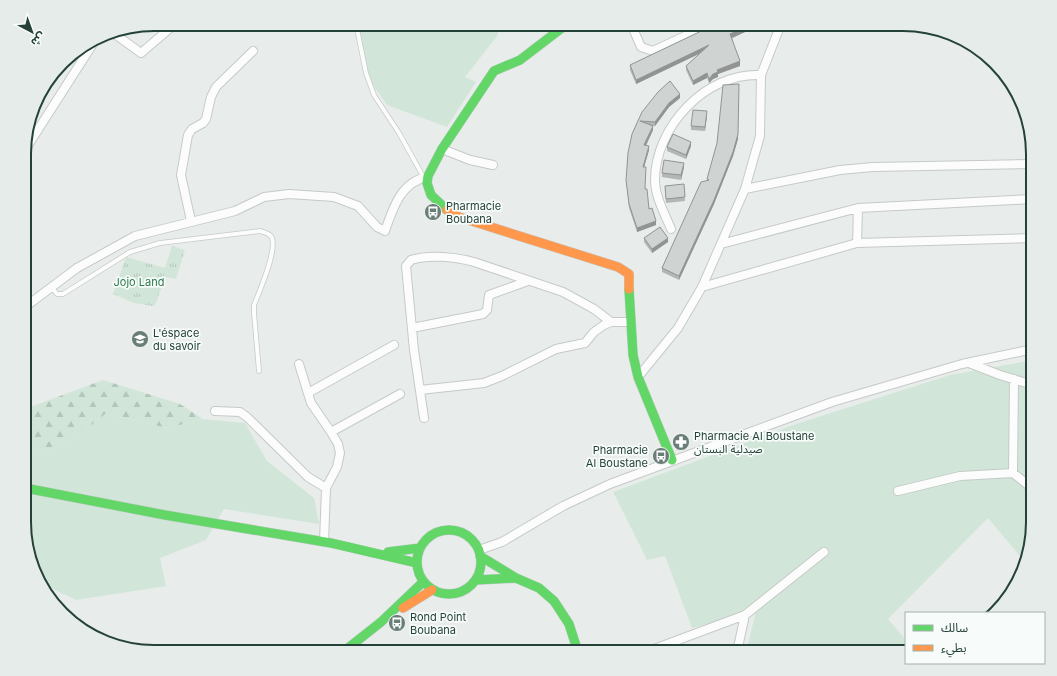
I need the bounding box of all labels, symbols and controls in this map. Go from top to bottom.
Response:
north arrow [12,12,52,52]
text: ش [28,29,49,50]
place label: Pharmacie Boubana [446,199,501,226]
bus stop icon: Pharmacie Boubana [423,202,443,222]
park label: Jojo Land [114,275,164,289]
place label: L'éspace du savoir [153,326,201,353]
school or university icon: L'éspace du savoir [130,329,150,349]
place label: Pharmacie Al Boustane صيدلية البستان [694,429,814,456]
pharmacy icon: Pharmacie Al Boustane صيدلية البستان [671,432,691,452]
place label: Pharmacie Al Boustane [586,443,648,470]
bus stop icon: Pharmacie Al Boustane [651,446,671,466]
place label: Rond Point Boubana [410,610,467,637]
legend [905,612,1045,664]
bus stop icon: Rond Point Boubana [387,613,407,633]
text: سالك [941,620,968,635]
text: بطيء [941,640,967,658]

